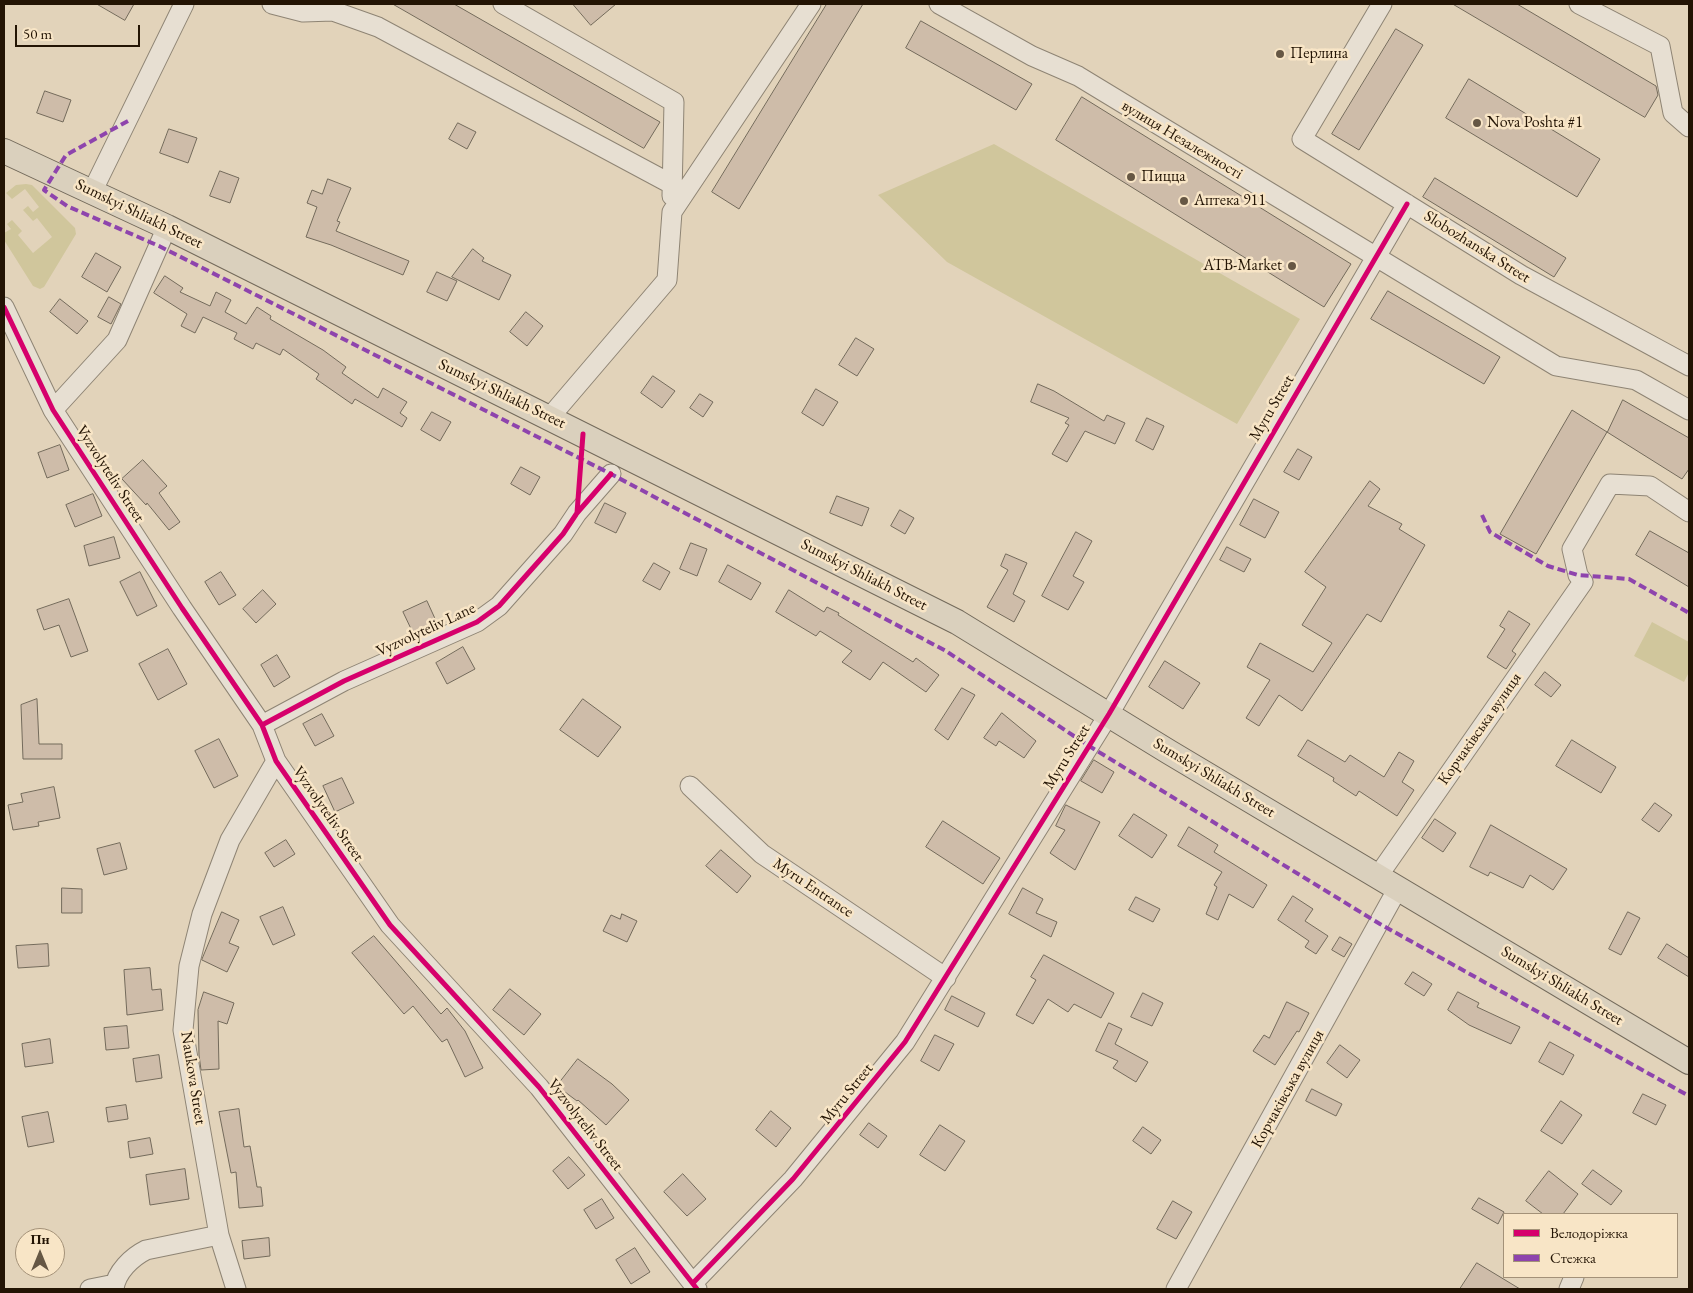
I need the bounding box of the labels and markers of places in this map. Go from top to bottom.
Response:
place label: Перлина [1290,44,1348,64]
marker: Перлина [1274,48,1286,60]
place label: Nova Poshta #1 [1487,113,1583,133]
marker: Nova Poshta #1 [1471,117,1483,129]
place label: Пицца [1141,167,1186,187]
marker: Пицца [1125,171,1137,183]
place label: Аптека 911 [1194,191,1266,211]
marker: Аптека 911 [1178,195,1190,207]
place label: ATB-Market [1203,256,1282,276]
marker: ATB-Market [1286,260,1298,272]

